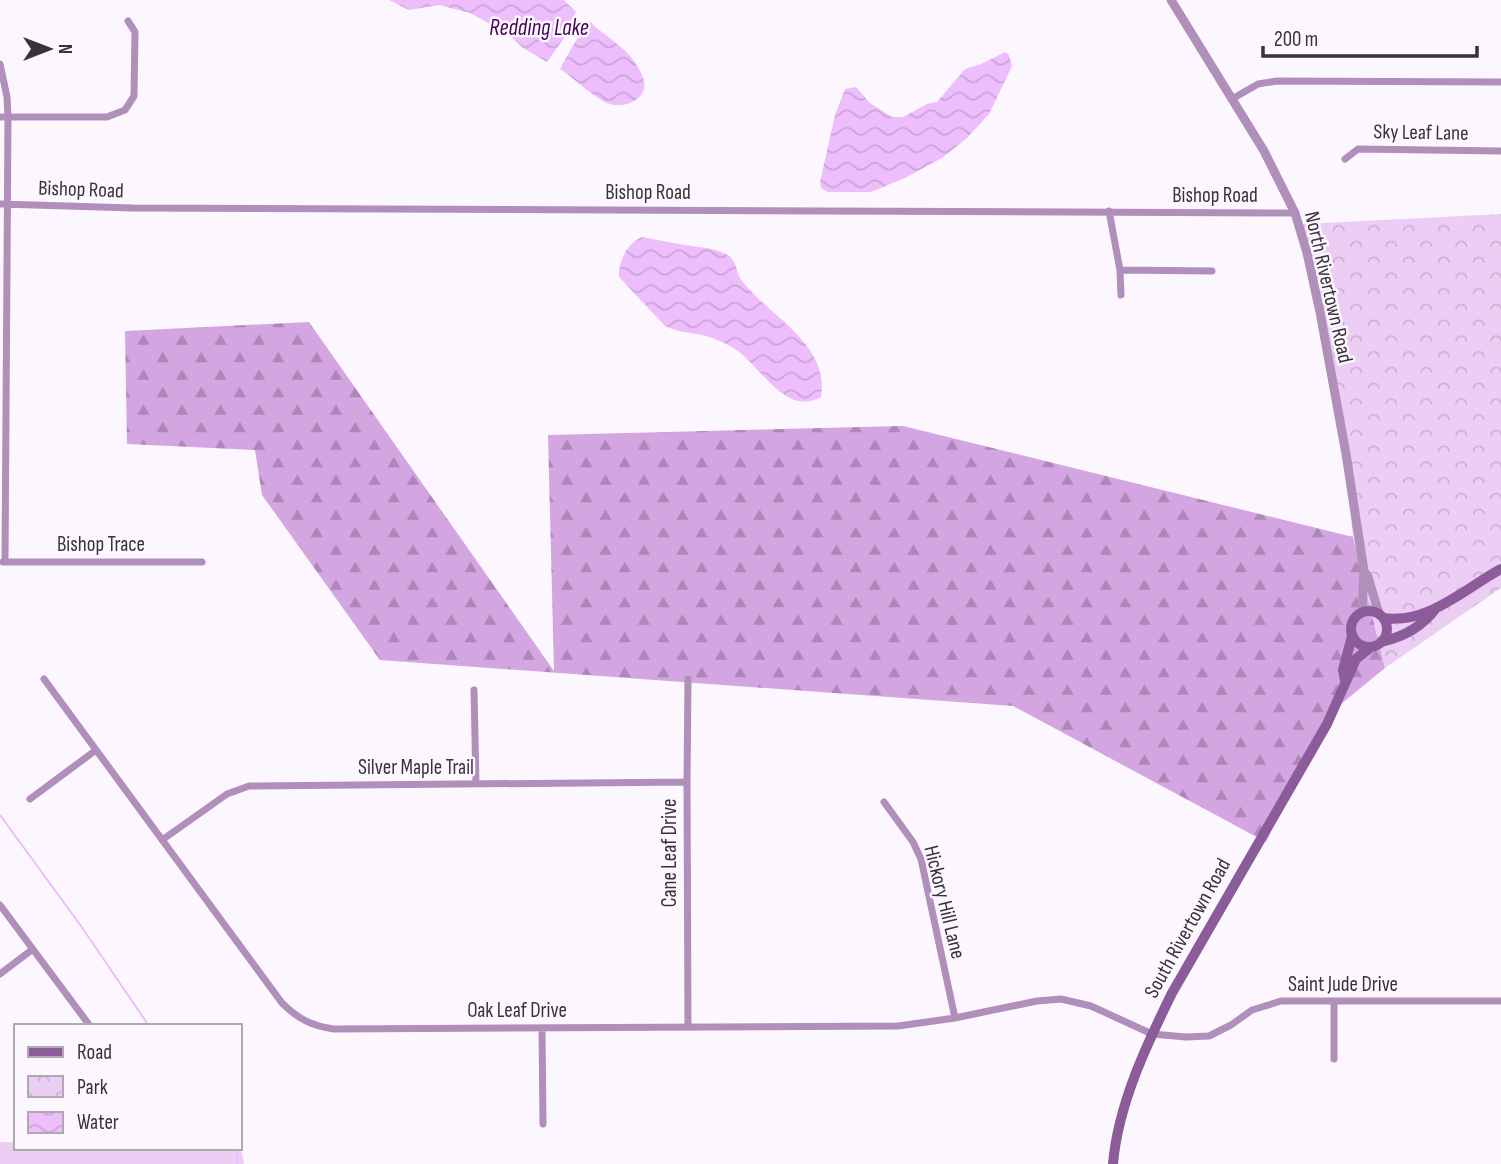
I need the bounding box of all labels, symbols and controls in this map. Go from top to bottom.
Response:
north arrow [14,14,84,84]
water label: Redding Lake [489,14,589,42]
scale bar [1263,14,1476,58]
text: 200 m [1274,27,1318,52]
text: N [53,44,76,54]
street label: Sky Leaf Lane [1373,119,1469,146]
street label: Bishop Road [38,176,124,203]
street label: Bishop Road [605,180,691,205]
street label: Bishop Road [1172,183,1258,208]
street label: North Rivertown Road [1299,209,1358,365]
street label: Bishop Trace [57,532,145,557]
street label: Silver Maple Trail [358,755,474,780]
street label: Cane Leaf Drive [657,799,682,907]
street label: Hickory Hill Lane [918,843,971,961]
street label: South Rivertown Road [1139,854,1236,1002]
street label: Saint Jude Drive [1288,972,1398,997]
street label: Oak Leaf Drive [467,998,567,1023]
legend [14,1024,242,1150]
text: Road [77,1040,112,1065]
text: Park [77,1075,108,1100]
text: Water [77,1110,119,1135]

